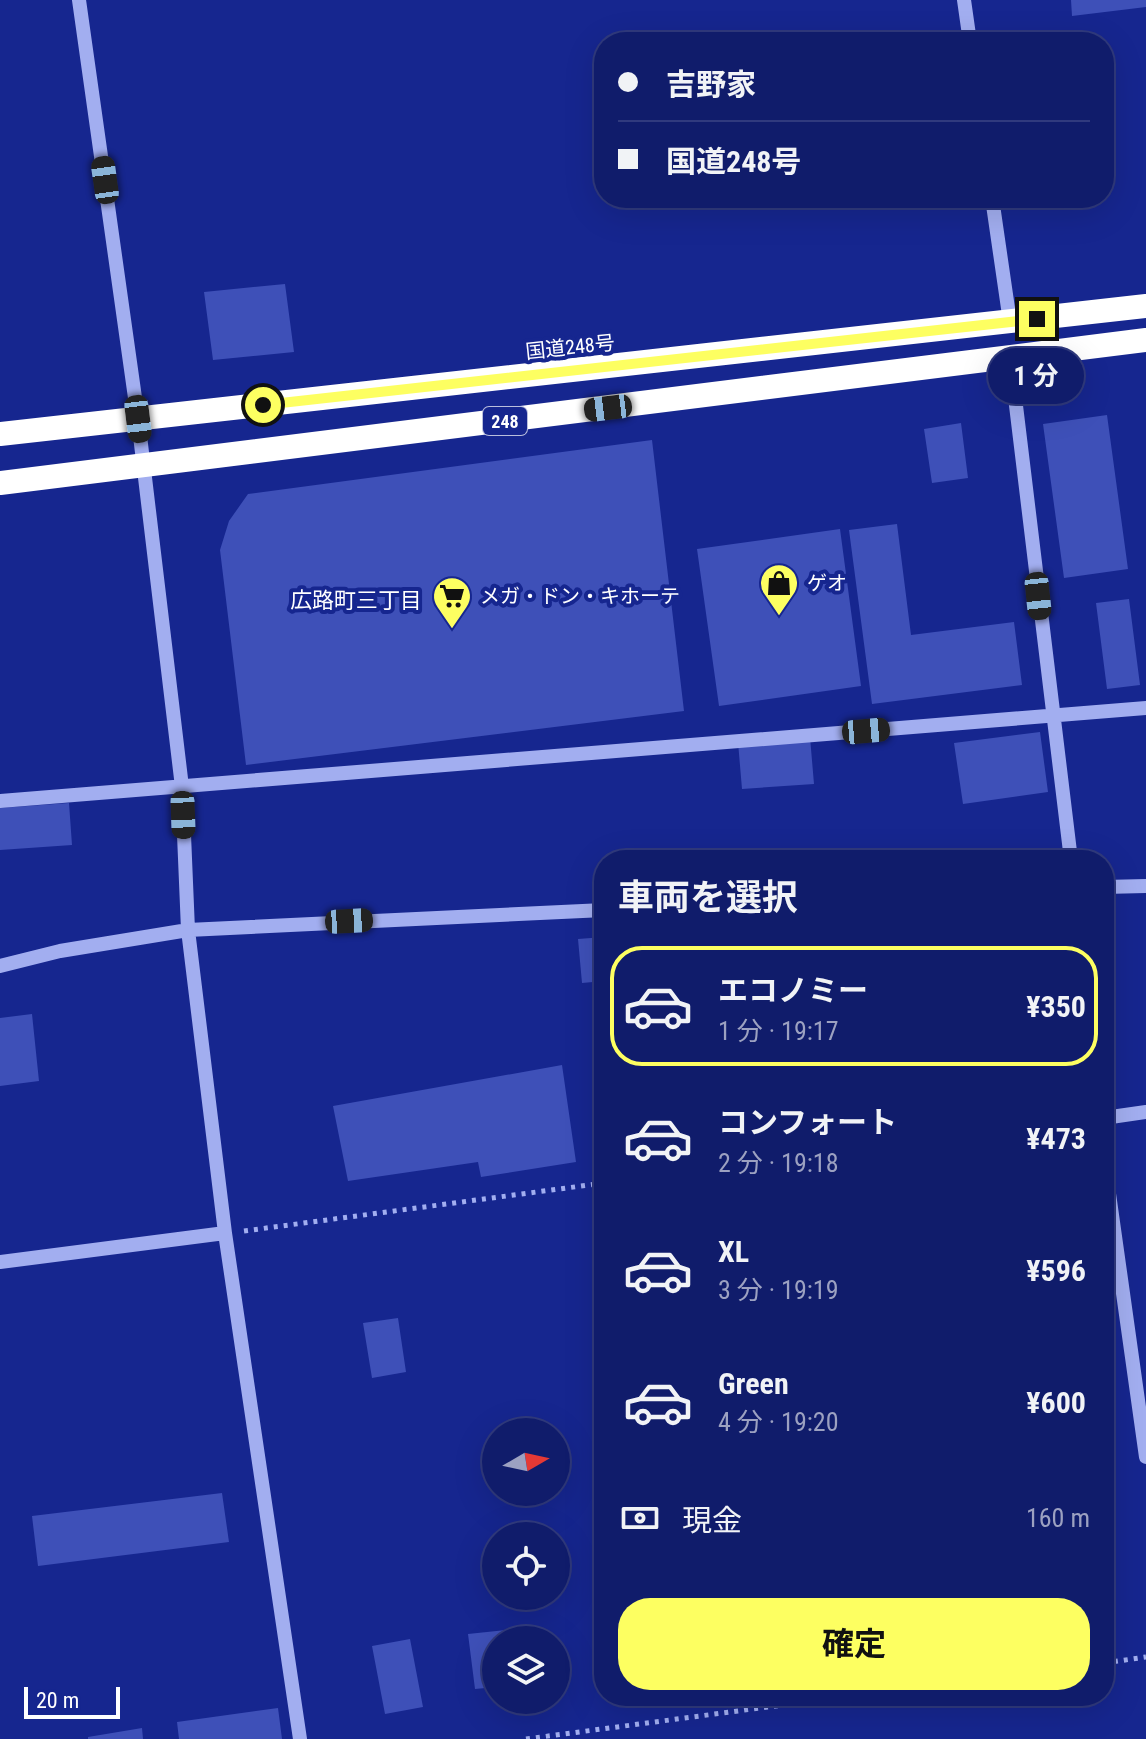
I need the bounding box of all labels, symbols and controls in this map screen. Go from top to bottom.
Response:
text: 吉野家 [666,67,756,102]
text: 国道248号 [666,144,801,179]
car [90,155,120,205]
route end [1019,301,1055,337]
street label: 国道248号 [524,330,616,364]
callout: 1 分 [989,347,1085,403]
text: 1 分 [1013,361,1059,391]
route start [245,387,281,423]
car [583,393,633,423]
car [123,394,153,444]
road number: 248 [483,407,527,435]
shop icon: ゲオ [758,562,800,617]
place label: ゲオ [807,571,847,595]
car [1024,571,1052,621]
supermarket icon: メガ・ドン・キホーテ [431,575,473,630]
place label: メガ・ドン・キホーテ [480,584,680,608]
district label: 広路町三丁目 [290,588,422,613]
car [841,717,891,745]
car [170,791,196,839]
text: 車両を選択 [618,877,798,919]
car [324,908,374,934]
icon: car [622,970,694,1042]
text: エコノミー [718,973,868,1008]
text: ¥350 [1026,989,1086,1024]
text: 1 分 · 19:17 [718,1016,838,1046]
icon: car [622,1102,694,1174]
text: コンフォート [718,1105,897,1140]
text: ¥473 [1026,1121,1086,1156]
text: 2 分 · 19:18 [718,1148,838,1178]
icon: car [622,1234,694,1306]
text: XL [718,1234,749,1269]
text: ¥596 [1026,1253,1086,1288]
text: 3 分 · 19:19 [718,1275,838,1305]
icon: car [622,1366,694,1438]
text: Green [718,1366,789,1401]
text: ¥600 [1026,1385,1086,1420]
text: 4 分 · 19:20 [718,1407,838,1437]
north arrow [482,1418,570,1506]
map controls [482,1418,570,1714]
icon: cash [618,1496,662,1540]
text: 現金 [682,1503,742,1538]
text: 160 m [1026,1503,1090,1533]
button: locate [482,1522,570,1610]
button: 確定 [618,1598,1090,1690]
button: layers [482,1626,570,1714]
scale bar [24,1683,120,1719]
text: 20 m [36,1688,79,1713]

